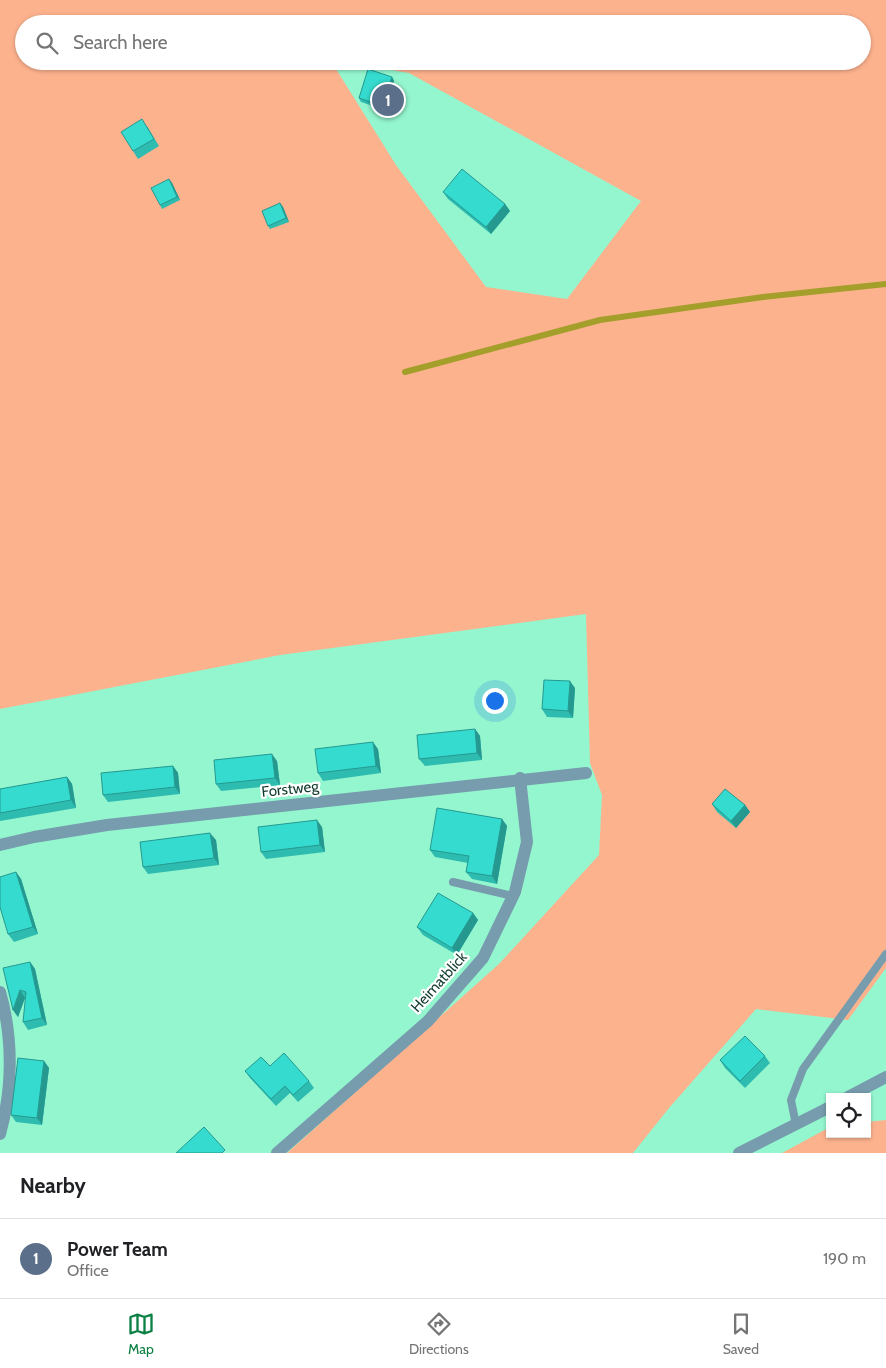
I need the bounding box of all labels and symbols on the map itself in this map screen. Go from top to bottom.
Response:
pin: 1 [372,81,404,119]
your location [482,688,508,714]
street label: Forstweg [261,777,320,801]
street label: Heimatblick [407,948,471,1016]

